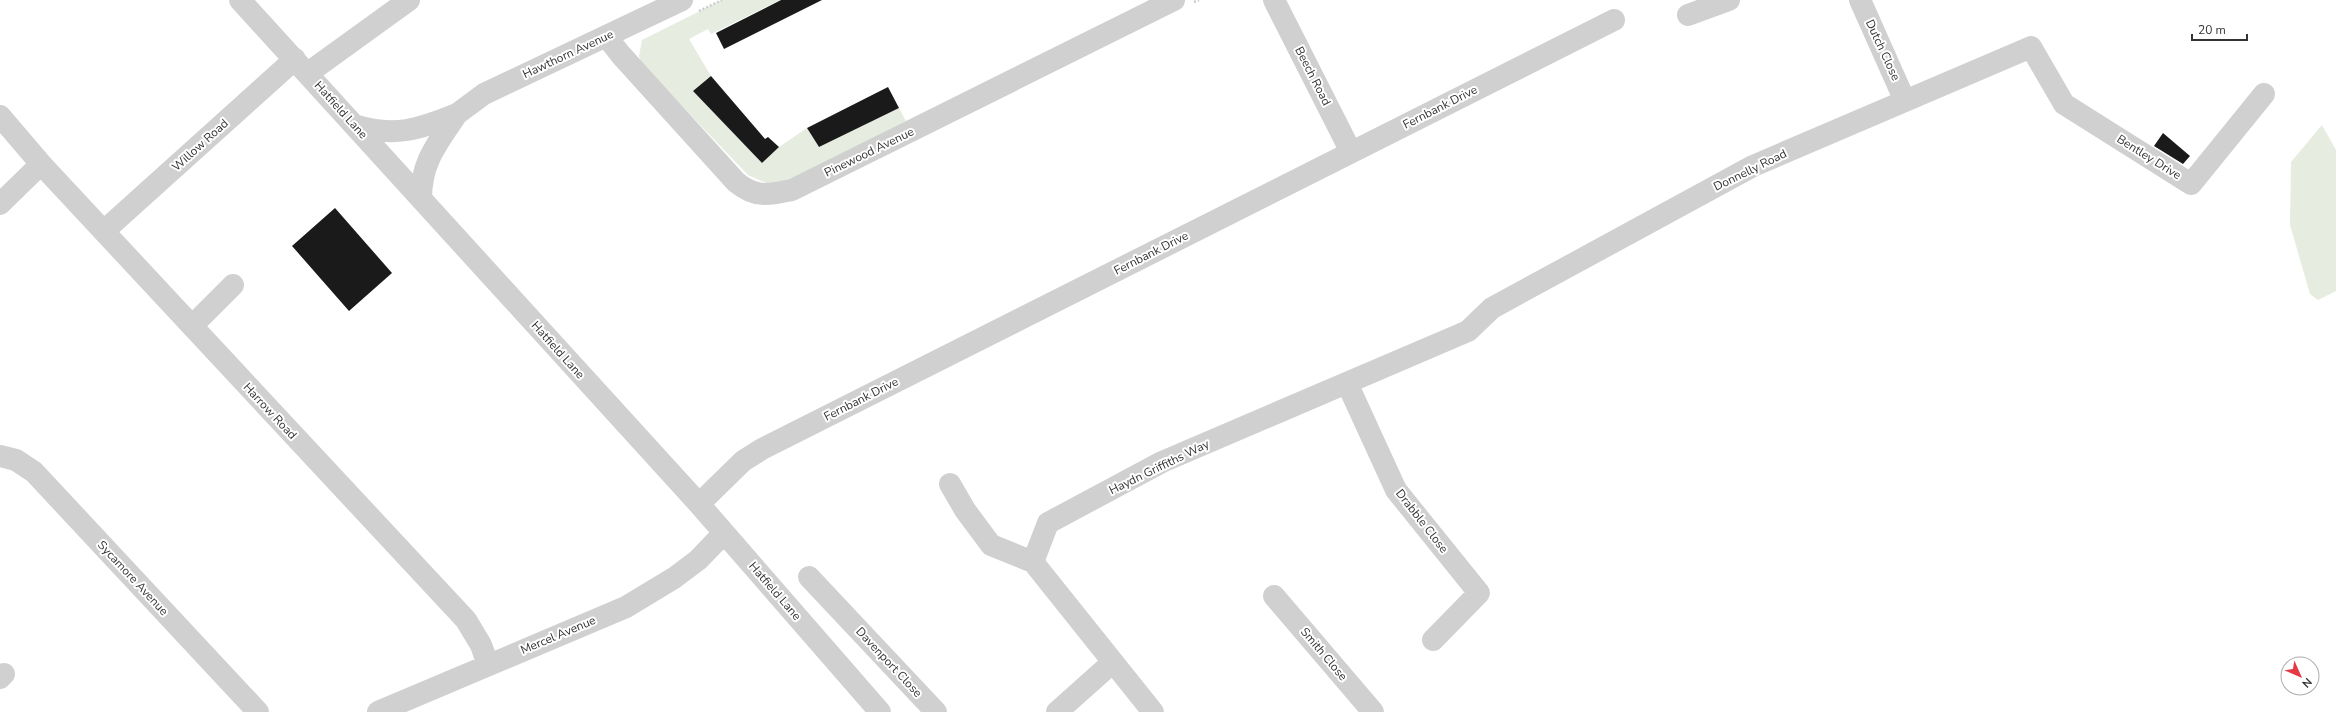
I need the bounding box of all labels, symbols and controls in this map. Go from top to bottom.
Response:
scale bar [2192,16,2247,42]
street label: Dutch Close [1862,17,1904,83]
text: 20 m [2198,22,2226,38]
street label: Hawthorn Avenue [520,26,616,82]
street label: Beech Road [1291,44,1335,108]
street label: Hatfield Lane [311,78,371,142]
street label: Fernbank Drive [1400,81,1480,133]
street label: Willow Road [168,115,232,175]
street label: Pinewood Avenue [822,123,916,181]
street label: Bentley Drive [2114,131,2184,183]
street label: Donnelly Road [1711,145,1789,195]
street label: Fernbank Drive [1111,227,1191,279]
street label: Hatfield Lane [528,318,588,382]
street label: Fernbank Drive [821,373,901,425]
street label: Harrow Road [240,379,300,443]
street label: Haydn Griffiths Way [1106,435,1212,498]
street label: Drabble Close [1392,486,1452,556]
street label: Sycamore Avenue [94,537,172,619]
street label: Hatfield Lane [745,558,805,624]
street label: Mercel Avenue [518,612,598,658]
street label: Davenport Close [852,623,926,701]
street label: Smith Close [1297,624,1351,684]
north arrow [2280,656,2320,696]
text: N [2299,675,2315,691]

